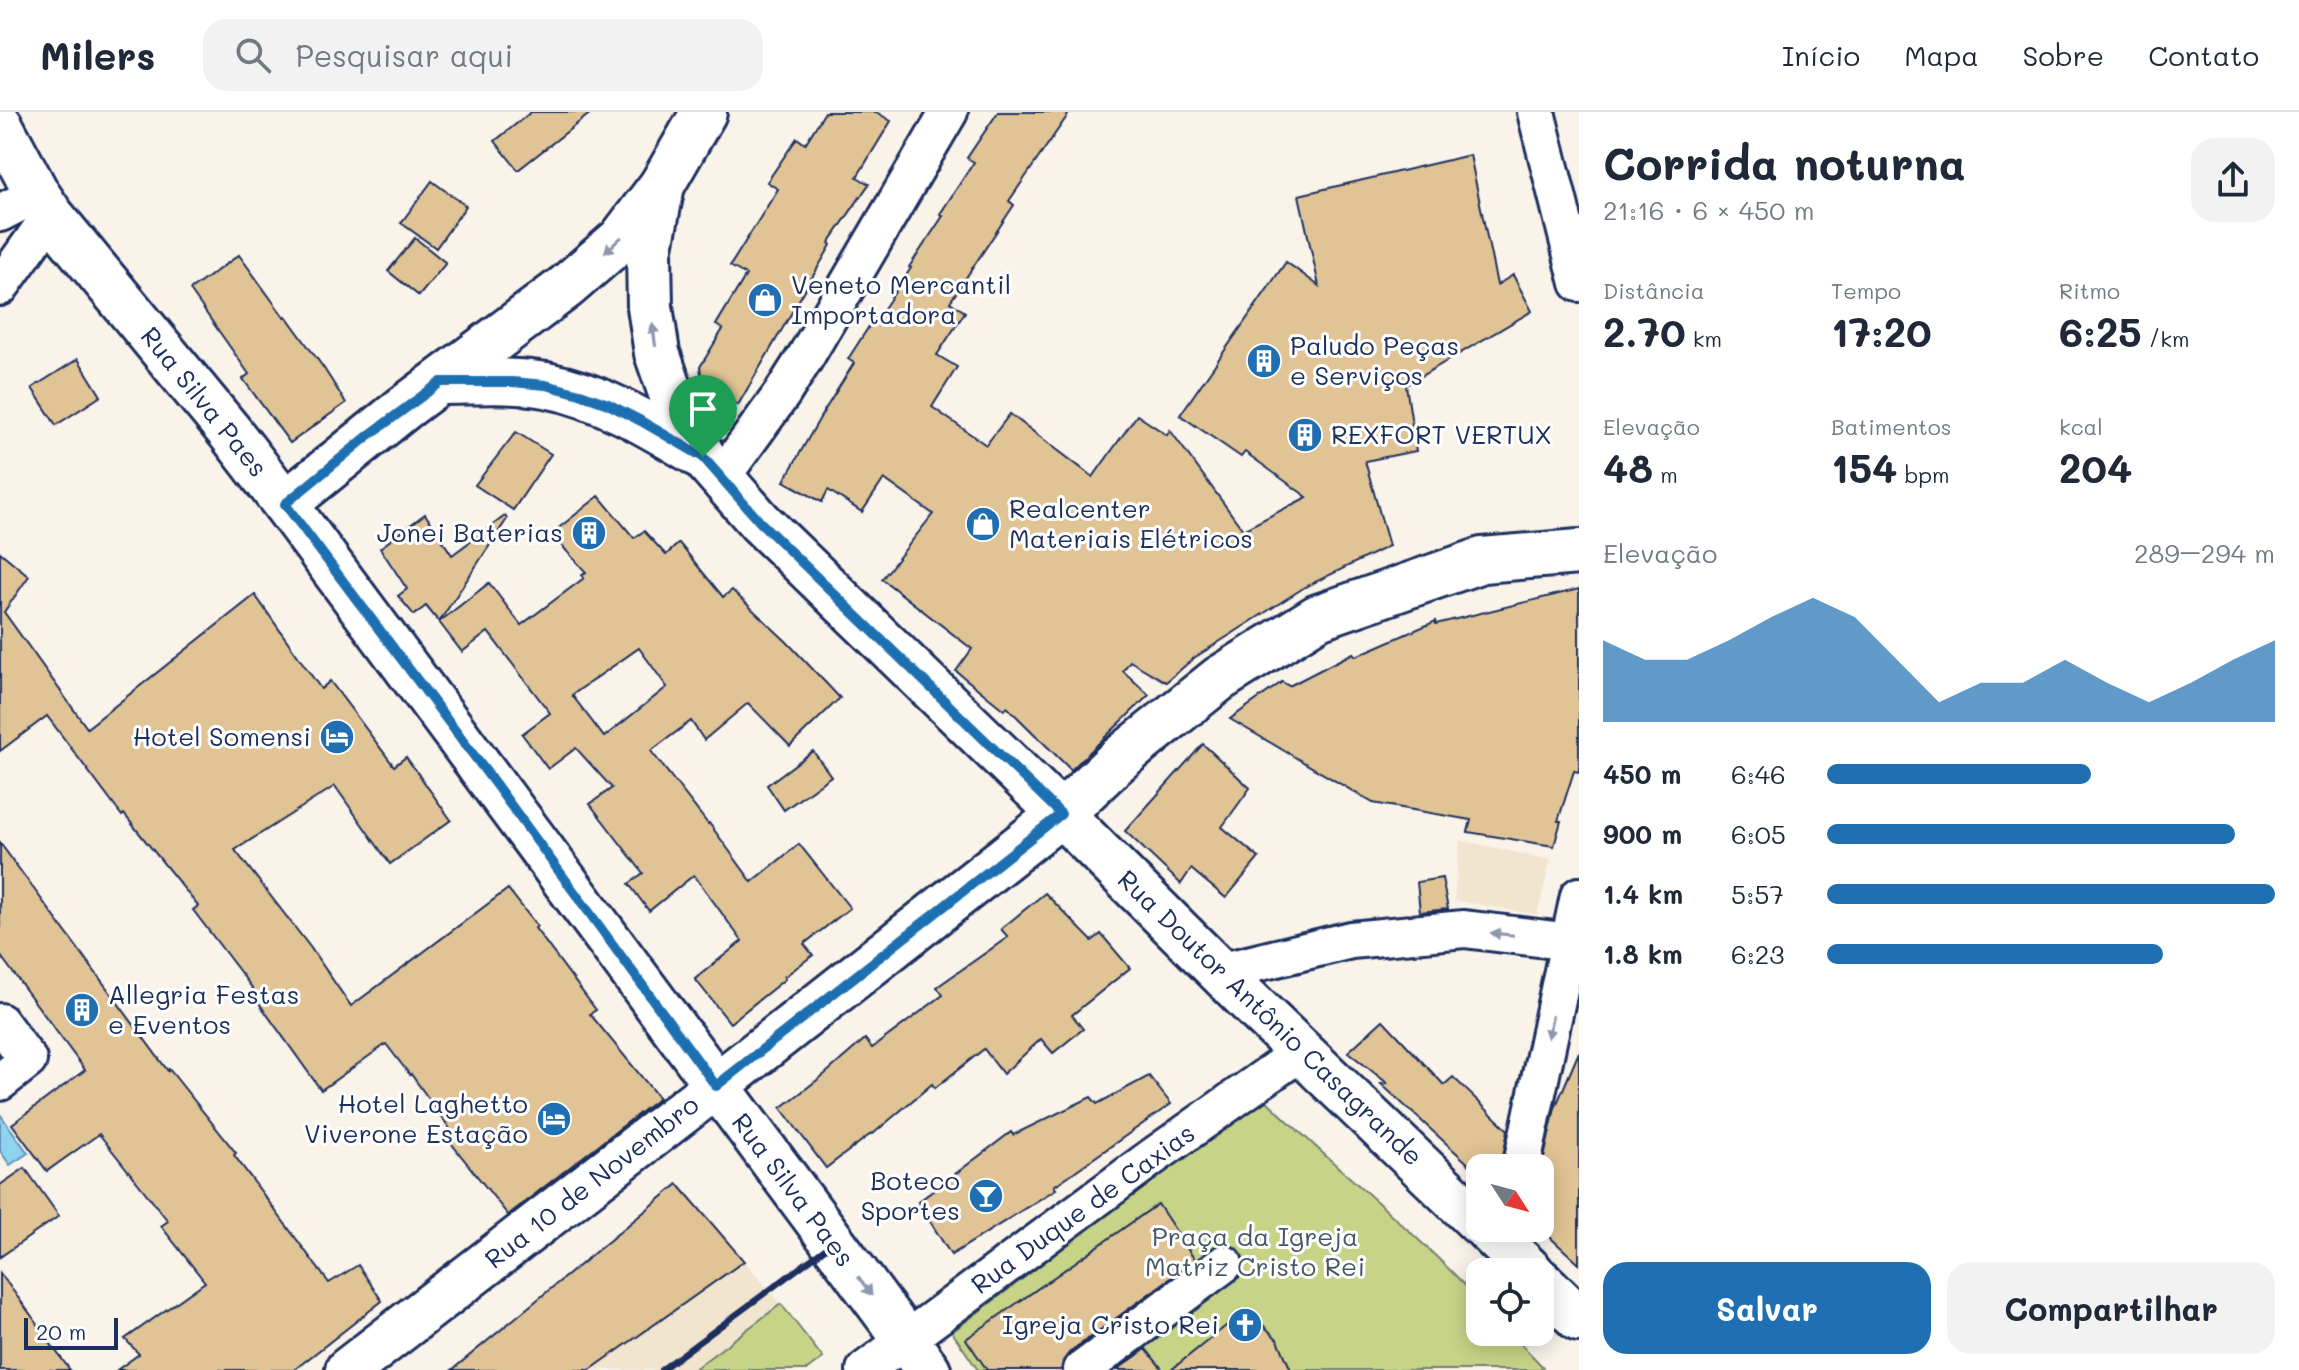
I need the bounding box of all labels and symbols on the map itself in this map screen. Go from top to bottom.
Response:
one-way arrow [604,236,623,254]
place label: Veneto Mercantil Importadora [791,267,1011,331]
shop icon: Veneto Mercantil Importadora [746,281,784,319]
street label: Rua Silva Paes [134,319,276,483]
one-way arrow [647,322,660,347]
place label: Paludo Peças e Serviços [1290,328,1459,392]
building icon: Paludo Peças e Serviços [1245,342,1283,380]
pin [669,375,737,457]
building icon: REXFORT VERTUX [1286,416,1324,454]
place label: REXFORT VERTUX [1331,417,1552,451]
place label: Realcenter Materiais Elétricos [1009,491,1253,555]
shop icon: Realcenter Materiais Elétricos [964,505,1002,543]
building icon: Jonei Baterias [570,514,608,552]
place label: Jonei Baterias [377,515,563,549]
hotel icon: Hotel Somensi [318,718,356,756]
place label: Hotel Somensi [133,719,311,753]
street label: Rua Doutor Antônio Casagrande [1111,862,1430,1172]
one-way arrow [1489,927,1514,940]
place label: Allegria Festas e Eventos [108,977,299,1041]
building icon: Allegria Festas e Eventos [63,991,101,1029]
one-way arrow [1544,1015,1556,1040]
place label: Hotel Laghetto Viverone Estação [304,1086,528,1150]
street label: Rua 10 de Novembro [477,1087,705,1275]
hotel icon: Hotel Laghetto Viverone Estação [535,1100,573,1138]
street label: Rua Silva Paes [725,1106,863,1273]
street label: Rua Duque de Caxias [964,1116,1201,1301]
north arrow [1466,1154,1554,1242]
place label: Boteco Sportes [861,1163,960,1227]
bar icon: Boteco Sportes [967,1177,1005,1215]
park label: Praça da Igreja Matriz Cristo Rei [1145,1219,1365,1283]
one-way arrow [857,1275,873,1297]
church icon: Igreja Cristo Rei [1226,1306,1264,1344]
place label: Igreja Cristo Rei [1002,1307,1219,1341]
scale bar [24,1314,118,1350]

